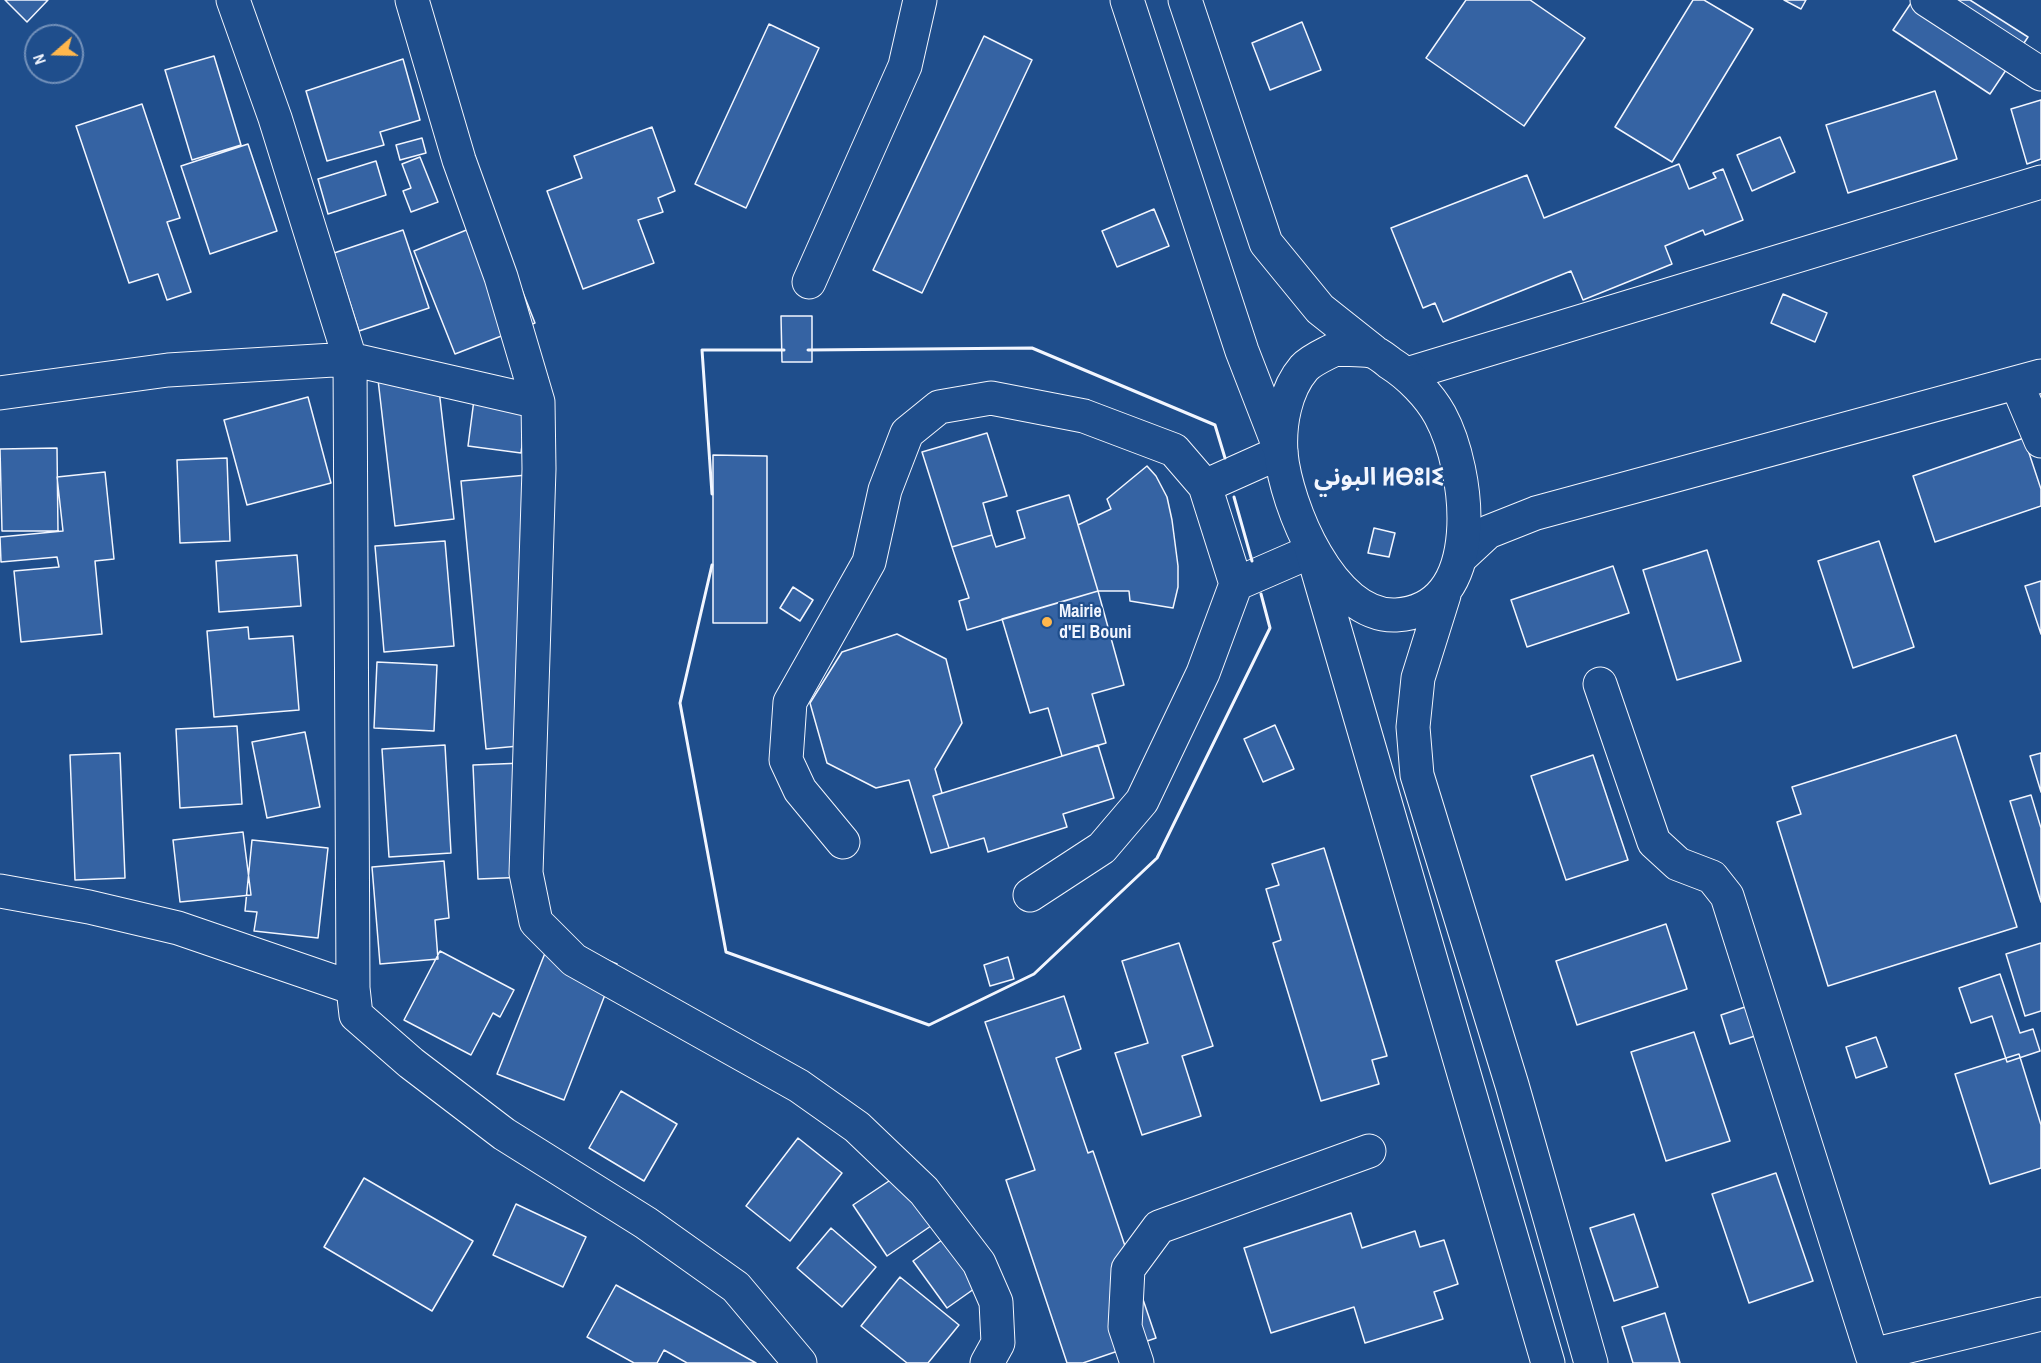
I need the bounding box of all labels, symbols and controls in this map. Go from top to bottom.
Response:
north arrow [24,24,84,84]
text: N [27,51,51,68]
district label: البوني ⵍⴱⵓⵏⵉ [1314,465,1444,493]
place label: Mairie d'El Bouni [1059,601,1131,644]
marker: Mairie d'El Bouni [1040,615,1054,629]

